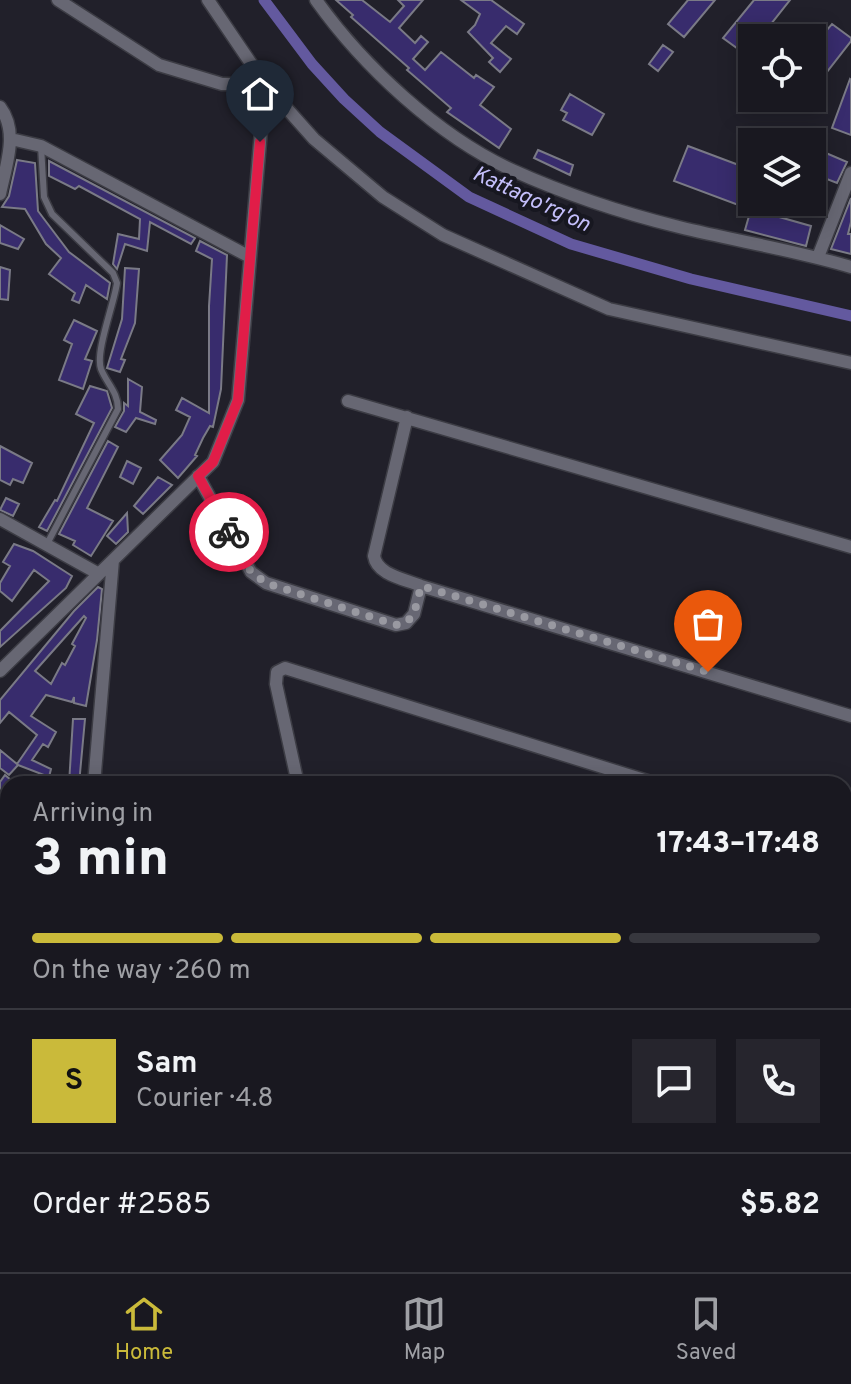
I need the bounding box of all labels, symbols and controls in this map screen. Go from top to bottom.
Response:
map controls [738,24,826,216]
button: locate [738,24,826,112]
pin [226,60,294,142]
icon: home [238,72,282,116]
button: layers [738,128,826,216]
water label: Kattaqo'rg'on [468,161,594,239]
courier [189,492,269,572]
icon: bike [207,510,251,554]
pin [674,590,742,672]
icon: bag [686,602,730,646]
text: Arriving in [32,798,153,831]
text: 17:43–17:48 [656,826,820,863]
text: 3 min [32,828,169,894]
text: On the way · 260 m [32,955,250,988]
button: chat [632,1039,716,1123]
button: phone [736,1039,820,1123]
text: Sam [136,1046,198,1083]
text: S [65,1063,83,1100]
text: Courier · 4.8 [136,1083,273,1116]
text: Order #2585 [32,1187,211,1224]
text: $5.82 [740,1187,820,1224]
tab: Home [115,1292,173,1367]
tab: Map [402,1292,446,1367]
tab: Saved [676,1292,736,1367]

